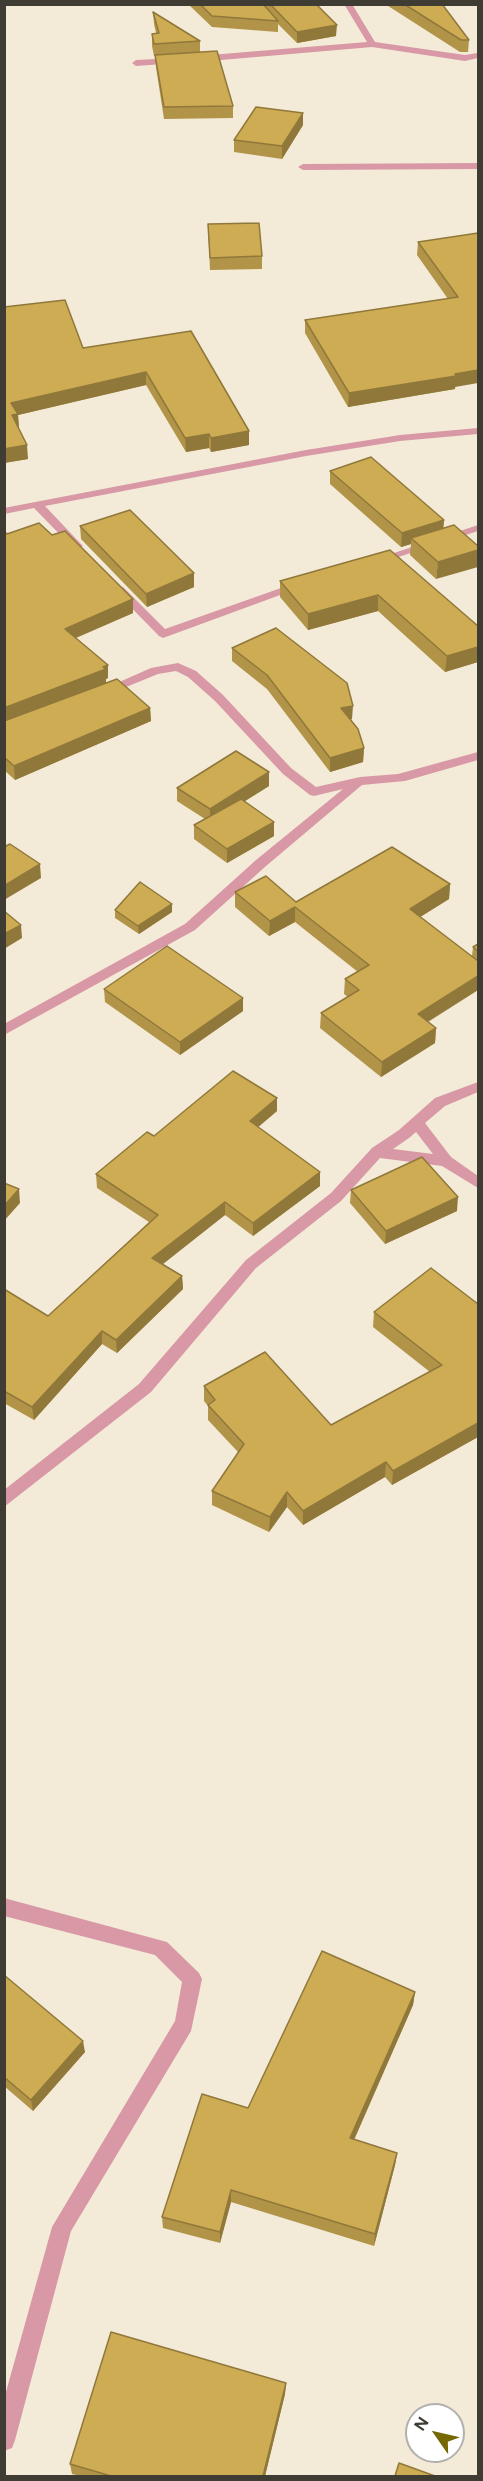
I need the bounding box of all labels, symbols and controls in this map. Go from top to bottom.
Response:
north arrow [405,2403,465,2463]
text: N [410,2413,433,2434]

